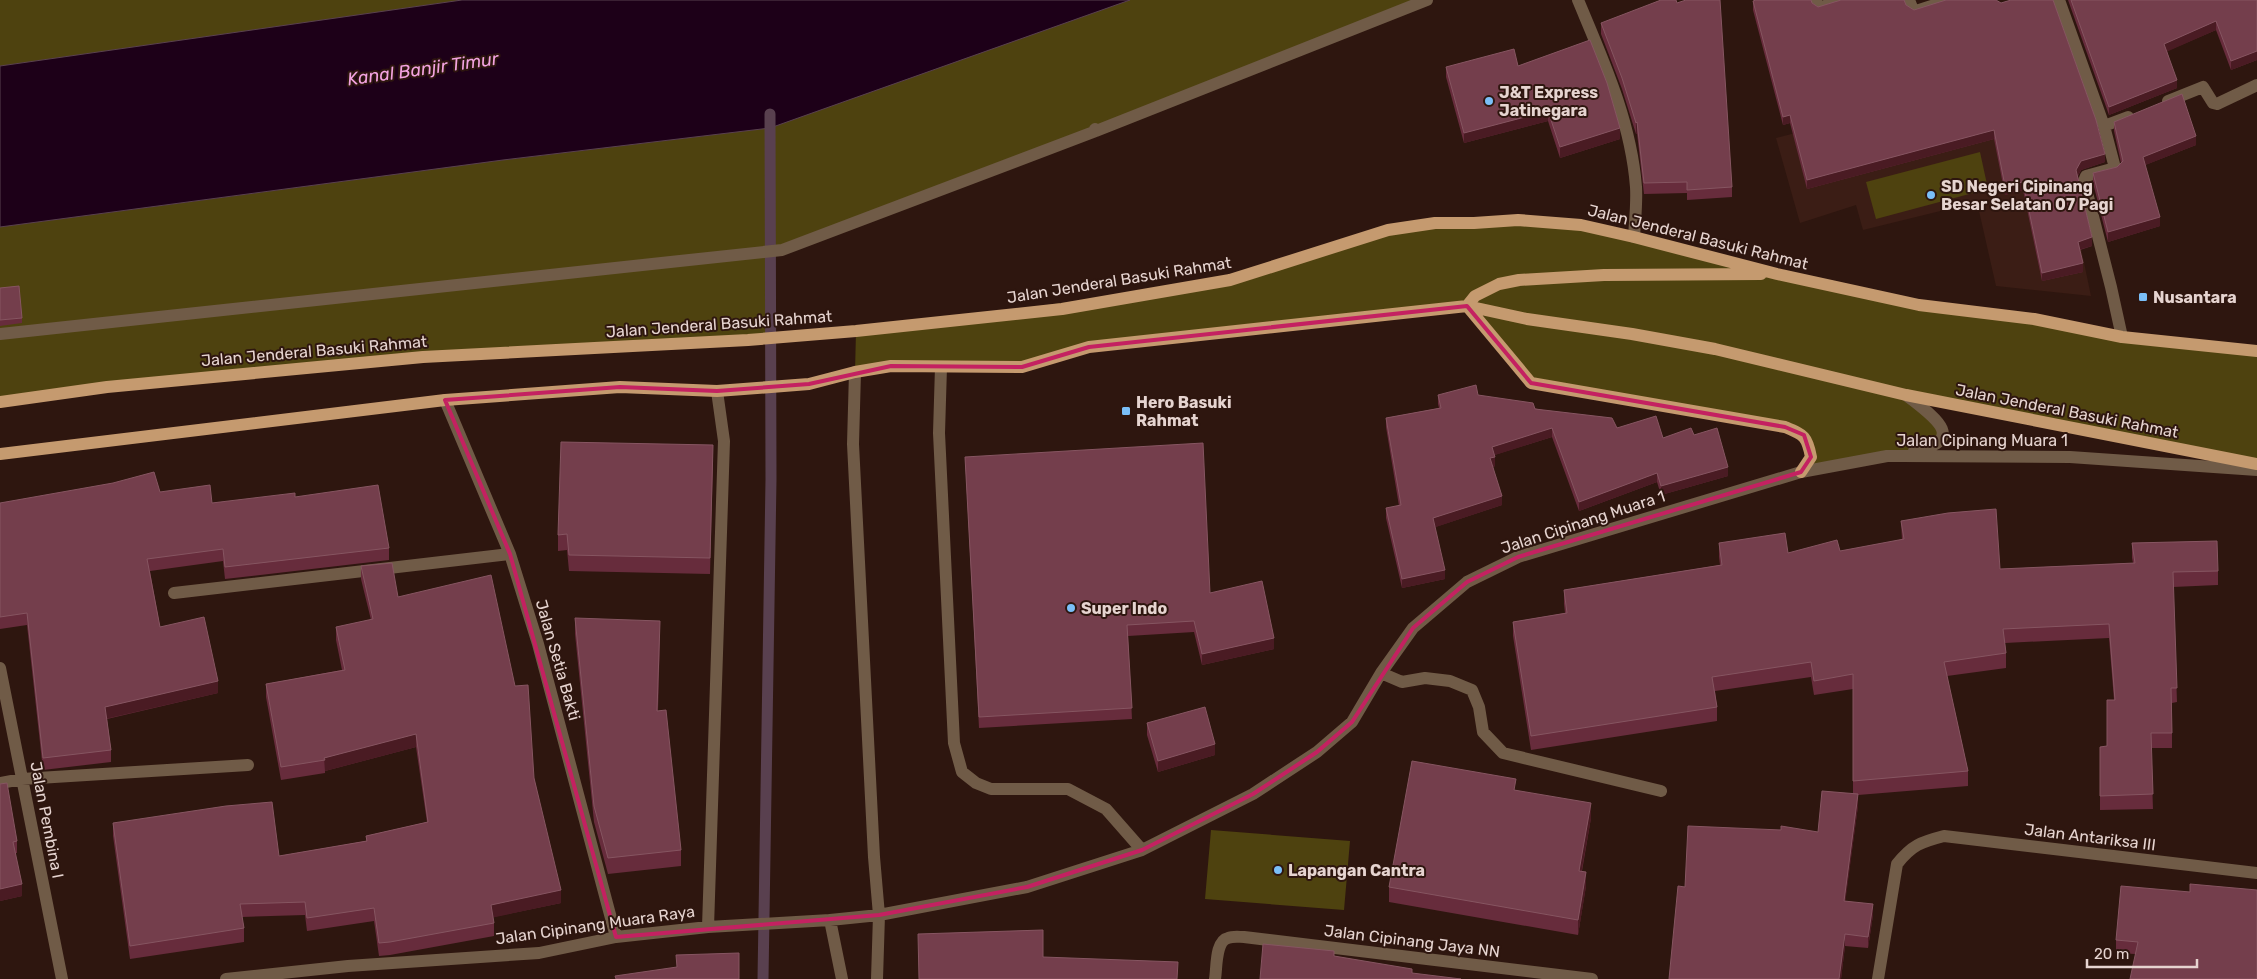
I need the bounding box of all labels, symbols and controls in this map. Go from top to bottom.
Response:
water label: Kanal Banjir Timur [346,47,501,91]
place label: J&T Express Jatinegara [1499,83,1598,120]
marker: J&T Express Jatinegara [1483,95,1495,107]
place label: SD Negeri Cipinang Besar Selatan 07 Pagi [1941,177,2113,214]
marker: SD Negeri Cipinang Besar Selatan 07 Pagi [1925,189,1937,201]
street label: Jalan Jenderal Basuki Rahmat [1586,200,1810,274]
street label: Jalan Jenderal Basuki Rahmat [1006,253,1232,307]
place label: Nusantara [2153,288,2237,307]
marker: Nusantara [2137,291,2149,303]
street label: Jalan Jenderal Basuki Rahmat [605,307,833,341]
street label: Jalan Jenderal Basuki Rahmat [200,332,428,370]
street label: Jalan Jenderal Basuki Rahmat [1954,380,2180,442]
place label: Hero Basuki Rahmat [1136,393,1232,430]
marker: Hero Basuki Rahmat [1120,405,1132,417]
street label: Jalan Cipinang Muara 1 [1896,431,2068,450]
street label: Jalan Cipinang Muara 1 [1498,486,1668,558]
street label: Jalan Setia Bakti [532,597,584,723]
place label: Super Indo [1081,599,1167,618]
marker: Super Indo [1065,602,1077,614]
street label: Jalan Pembina I [26,760,68,880]
street label: Jalan Antariksa III [2023,820,2157,854]
place label: Lapangan Cantra [1288,861,1425,880]
marker: Lapangan Cantra [1272,864,1284,876]
street label: Jalan Cipinang Muara Raya [494,902,696,948]
street label: Jalan Cipinang Jaya NN [1323,921,1501,961]
scale bar [2087,936,2197,968]
text: 20 m [2094,945,2129,963]

